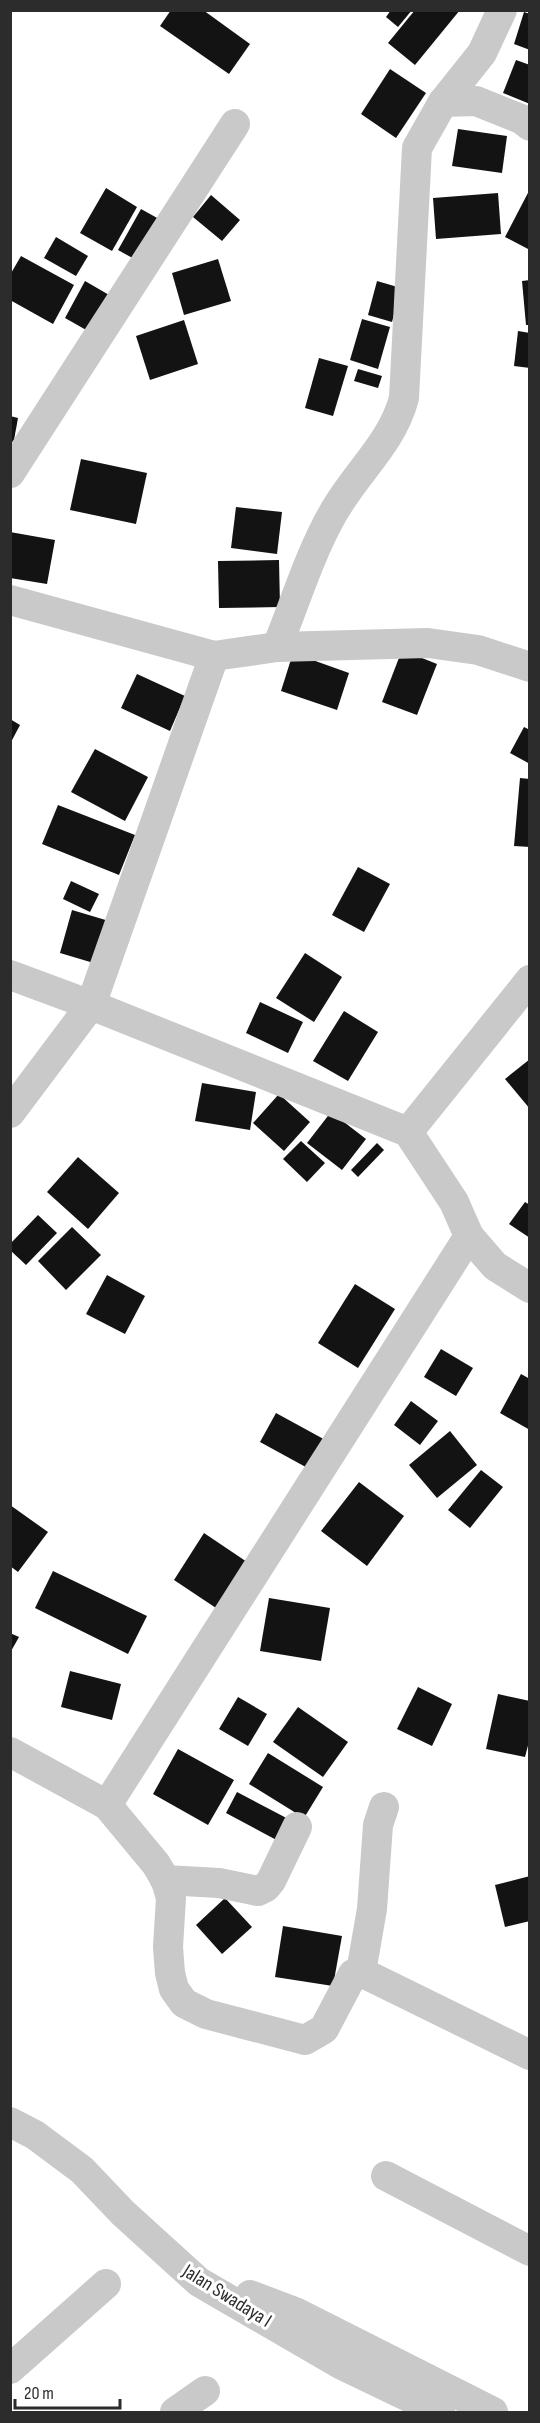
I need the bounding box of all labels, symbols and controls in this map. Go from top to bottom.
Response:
street label: Jalan Swadaya I [177,2259,276,2333]
scale bar [15,2372,120,2410]
text: 20 m [24,2383,54,2404]

